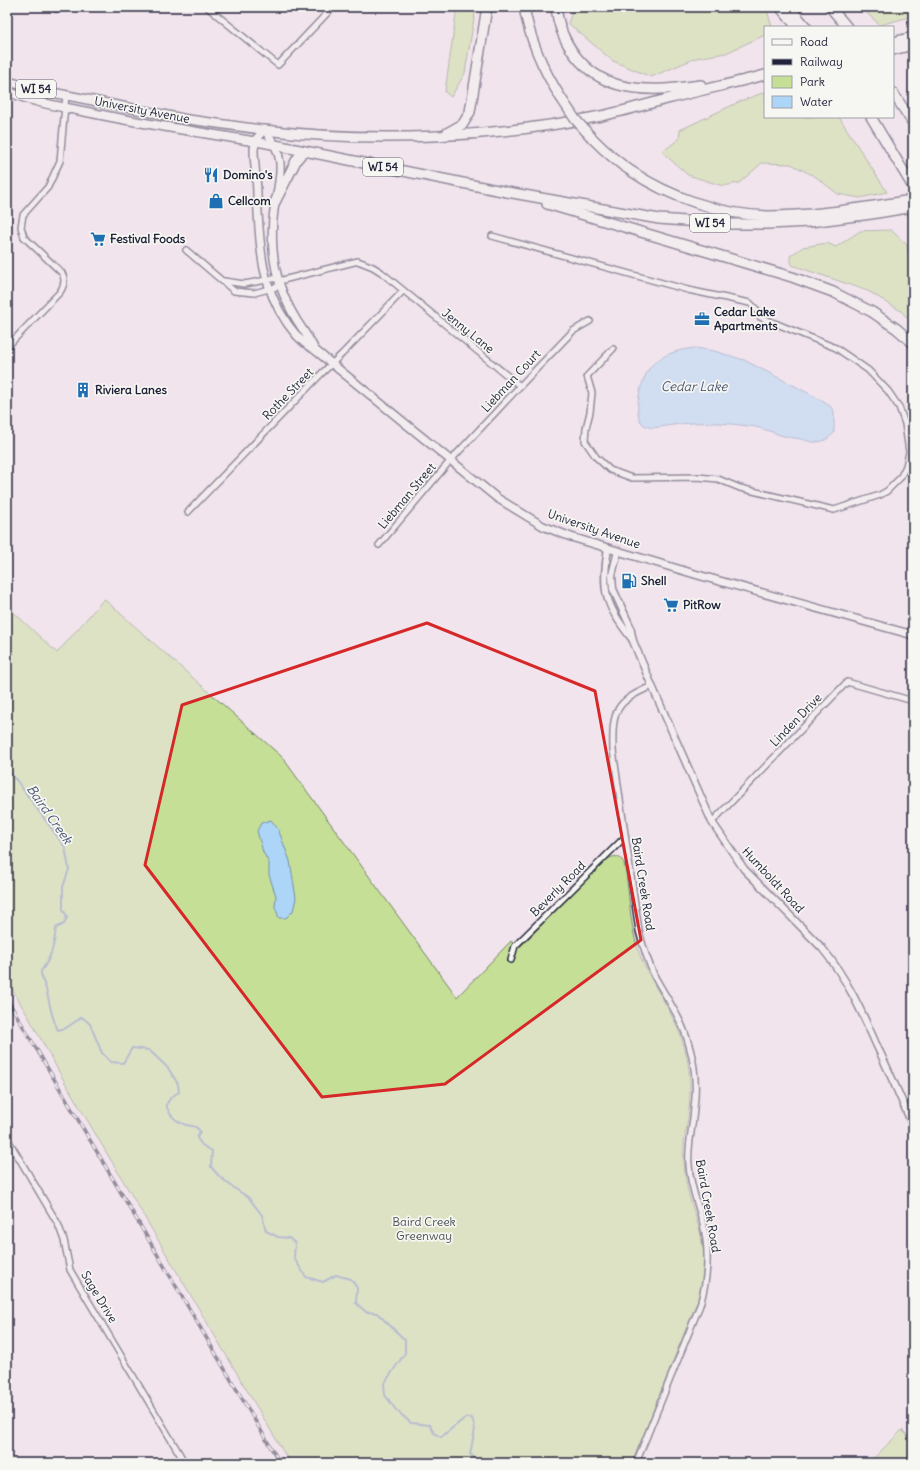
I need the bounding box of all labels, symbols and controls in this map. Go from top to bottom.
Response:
legend [764,26,894,118]
text: Road [800,34,828,49]
text: Railway [800,54,843,69]
text: Park [800,74,825,89]
road number: WI 54 [16,80,56,98]
street label: University Avenue [93,93,191,126]
text: Water [800,94,833,109]
road number: WI 54 [363,158,403,176]
restaurant icon: Domino's [202,166,220,184]
place label: Domino's [223,167,273,182]
shop icon: Cellcom [207,192,225,210]
place label: Cellcom [228,193,271,208]
road number: WI 54 [690,214,730,232]
supermarket icon: Festival Foods [89,230,107,248]
place label: Festival Foods [110,231,186,246]
place label: Cedar Lake Apartments [714,304,778,334]
street label: Jenny Lane [439,305,497,356]
office icon: Cedar Lake Apartments [693,310,711,328]
street label: Liebman Court [478,346,543,415]
street label: Rothe Street [259,365,316,423]
water label: Cedar Lake [661,378,728,395]
building icon: Riviera Lanes [74,381,92,399]
place label: Riviera Lanes [95,382,167,397]
street label: Liebman Street [375,460,439,532]
street label: University Avenue [546,506,642,551]
fuel station icon: Shell [620,572,638,590]
place label: Shell [641,573,667,588]
supermarket icon: PitRow [662,596,680,614]
place label: PitRow [683,597,721,612]
street label: Linden Drive [767,690,825,749]
water label: Baird Creek [23,781,77,848]
street label: Baird Creek Road [629,836,658,932]
street label: Humboldt Road [739,844,808,916]
street label: Beverly Road [527,858,588,919]
street label: Baird Creek Road [693,1158,724,1254]
park label: Baird Creek Greenway [392,1214,456,1243]
street label: Sage Drive [78,1268,121,1325]

